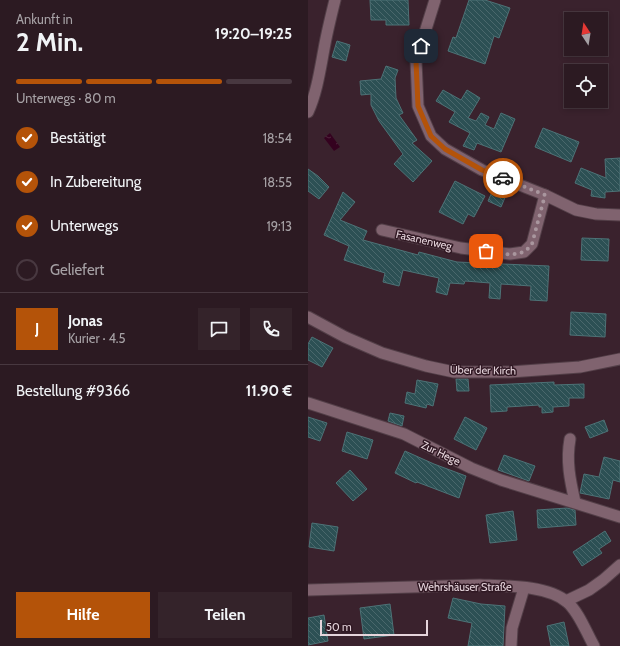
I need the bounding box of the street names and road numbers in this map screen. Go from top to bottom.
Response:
street label: Fasanenweg [395,227,454,253]
street label: Über der Kirch [450,362,516,378]
street label: Zur Hege [419,438,463,469]
street label: Wehrshäuser Straße [418,580,512,594]

